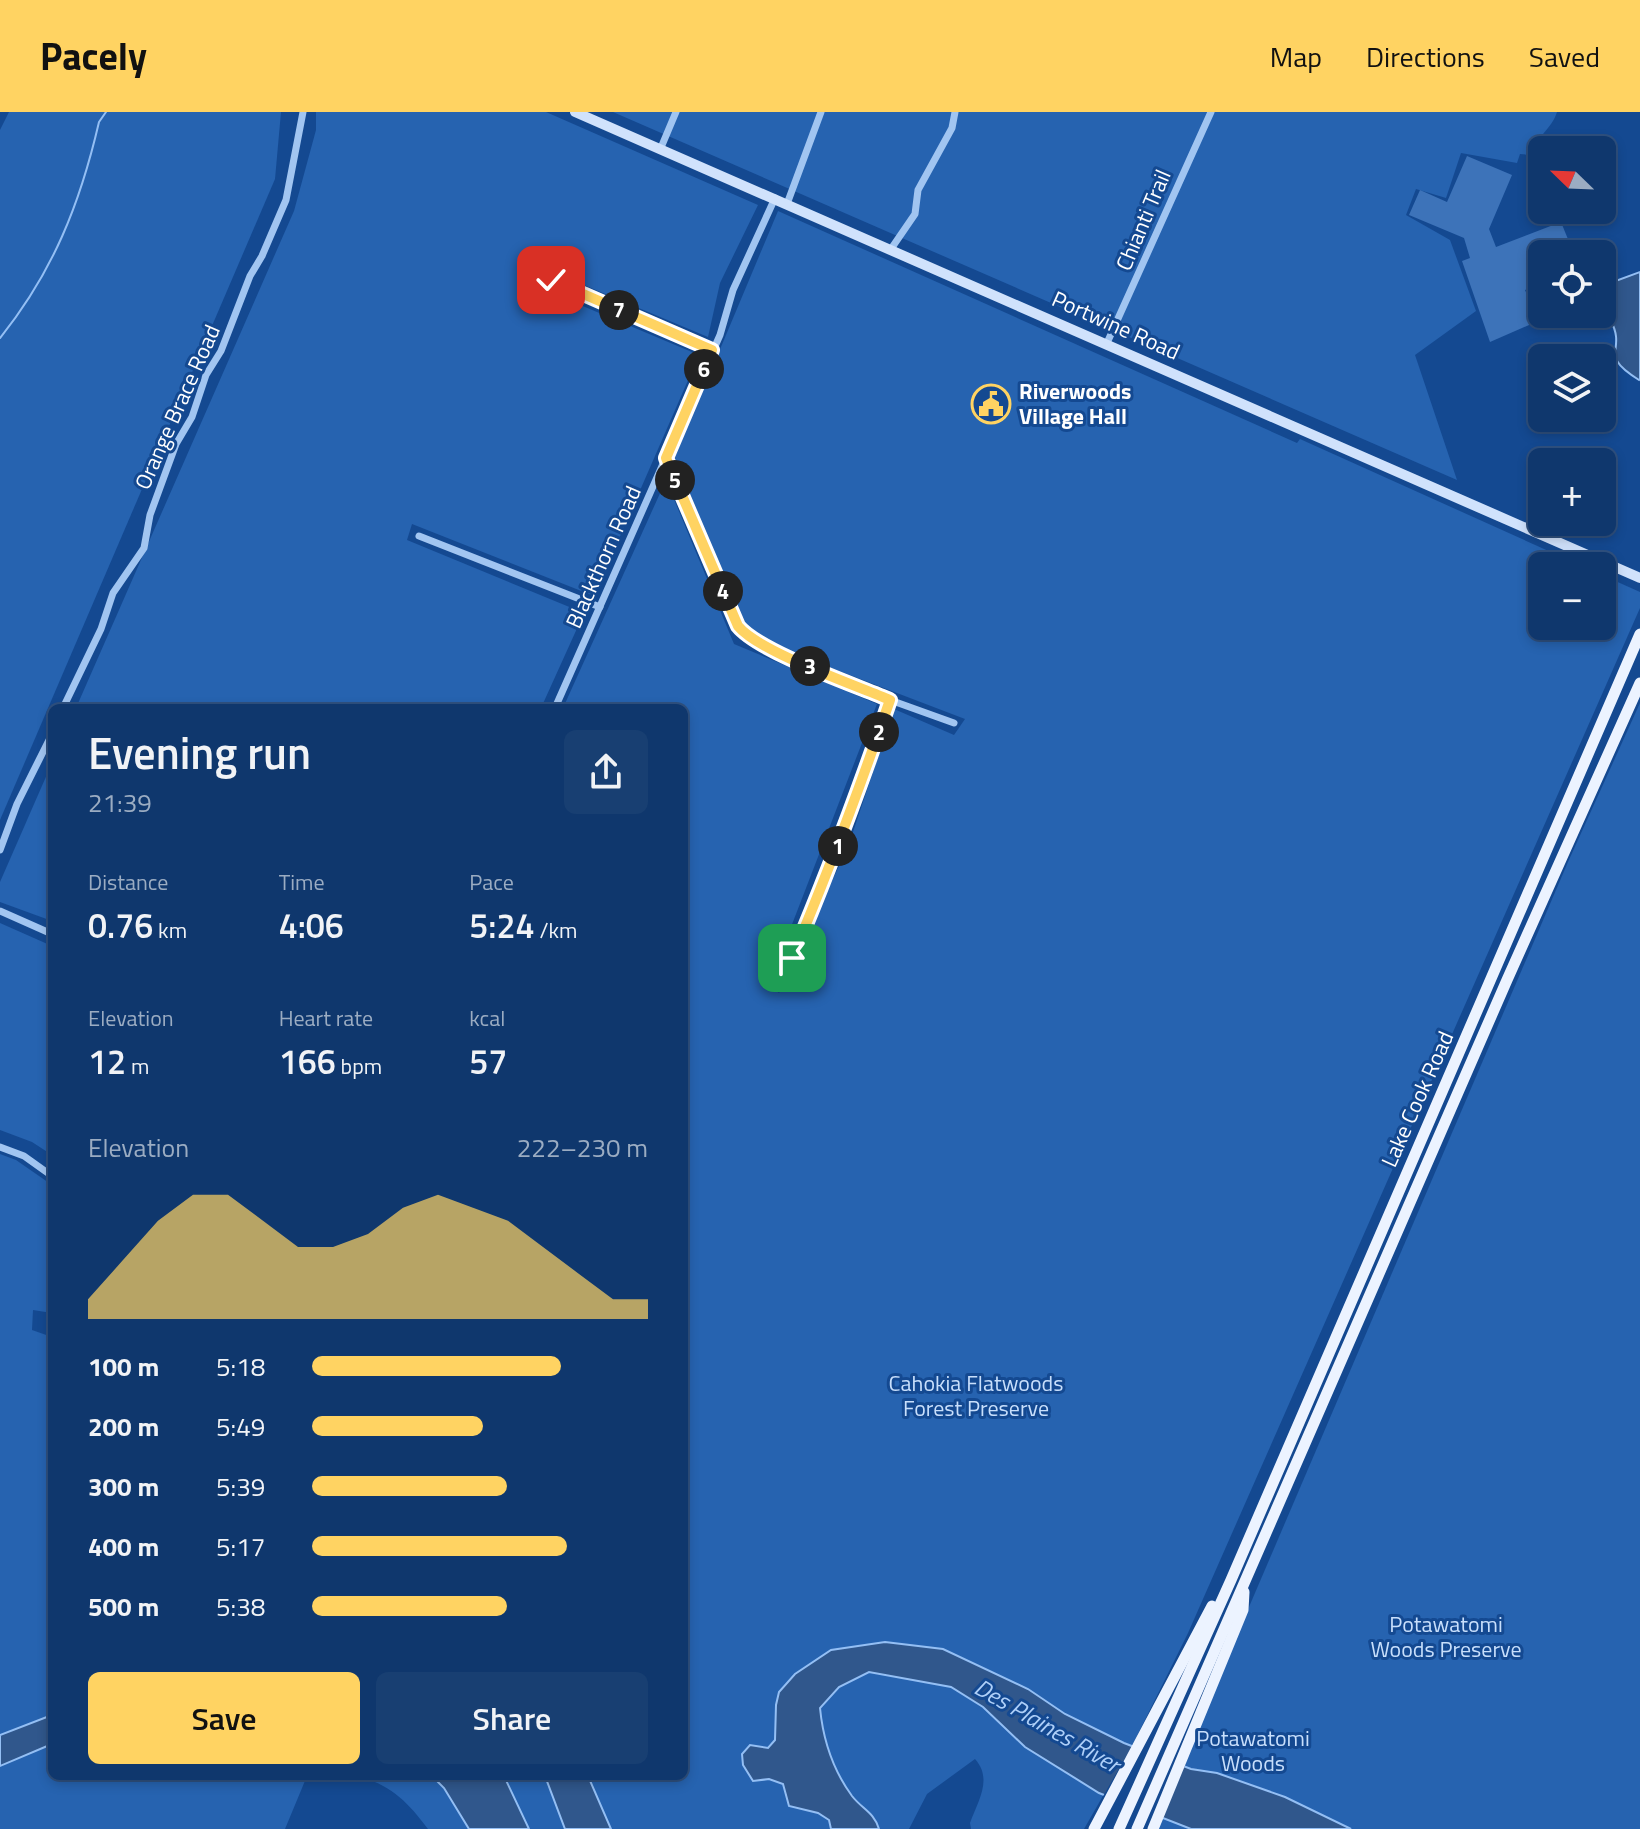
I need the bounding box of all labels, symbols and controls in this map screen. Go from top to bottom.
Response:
text: Pacely [40,27,147,85]
text: Map [1270,35,1322,78]
text: Directions [1366,35,1485,78]
text: Saved [1529,35,1600,78]
north arrow [1528,136,1616,224]
map controls [1528,136,1616,640]
street label: Chianti Trail [1106,164,1180,276]
button: locate [1528,240,1616,328]
pin [517,246,585,314]
icon: check [529,258,573,302]
street label: Portwine Road [1047,282,1185,368]
pin: 7 [599,290,639,330]
text: 7 [613,293,625,327]
street label: Orange Brace Road [125,319,229,495]
button: layers [1528,344,1616,432]
pin: 6 [684,349,724,389]
text: 6 [698,352,710,386]
place label: Riverwoods Village Hall [1019,374,1131,433]
public building icon: Riverwoods Village Hall [970,383,1012,425]
button: + [1528,448,1616,536]
pin: 5 [655,460,695,500]
text: 5 [669,463,681,497]
street label: Blackthorn Road [556,480,650,634]
button: − [1528,552,1616,640]
pin: 4 [703,571,743,611]
text: 4 [717,574,729,608]
pin: 3 [790,646,830,686]
text: 3 [804,649,816,683]
pin: 2 [859,712,899,752]
text: 2 [873,715,885,749]
text: Evening run [88,719,311,786]
button: share [564,730,648,814]
text: 21:39 [88,783,152,822]
pin: 1 [818,826,858,866]
text: 1 [832,829,844,863]
text: Distance [88,865,168,899]
text: Time [279,865,325,899]
text: Pace [469,865,514,899]
text: 0.76 [88,899,153,951]
text: 4:06 [279,899,344,951]
text: 5:24 [469,899,535,951]
text: km [153,913,187,947]
text: /km [535,913,577,947]
pin [758,924,826,992]
icon: arrive [770,936,814,980]
text: Elevation [88,1001,174,1035]
text: Heart rate [279,1001,373,1035]
text: kcal [469,1001,505,1035]
street label: Lake Cook Road [1372,1026,1462,1172]
text: 12 [88,1035,126,1087]
text: 166 [279,1035,336,1087]
text: 57 [469,1035,507,1087]
text: m [126,1049,149,1083]
text: bpm [336,1049,382,1083]
text: Elevation [88,1128,189,1167]
text: 222–230 m [517,1128,648,1167]
text: 100 m [88,1347,159,1386]
text: 5:18 [216,1347,265,1386]
park label: Cahokia Flatwoods Forest Preserve [889,1366,1063,1425]
text: 200 m [88,1407,159,1446]
text: 5:49 [216,1407,265,1446]
text: 300 m [88,1467,159,1506]
text: 5:39 [216,1467,265,1506]
text: 400 m [88,1527,159,1566]
text: 5:17 [216,1527,265,1566]
text: 500 m [88,1587,159,1626]
text: 5:38 [216,1587,265,1626]
park label: Potawatomi Woods Preserve [1371,1607,1522,1666]
water label: Des Plaines River [968,1669,1130,1783]
button: Save [88,1672,360,1764]
button: Share [376,1672,648,1764]
park label: Potawatomi Woods [1196,1721,1310,1780]

